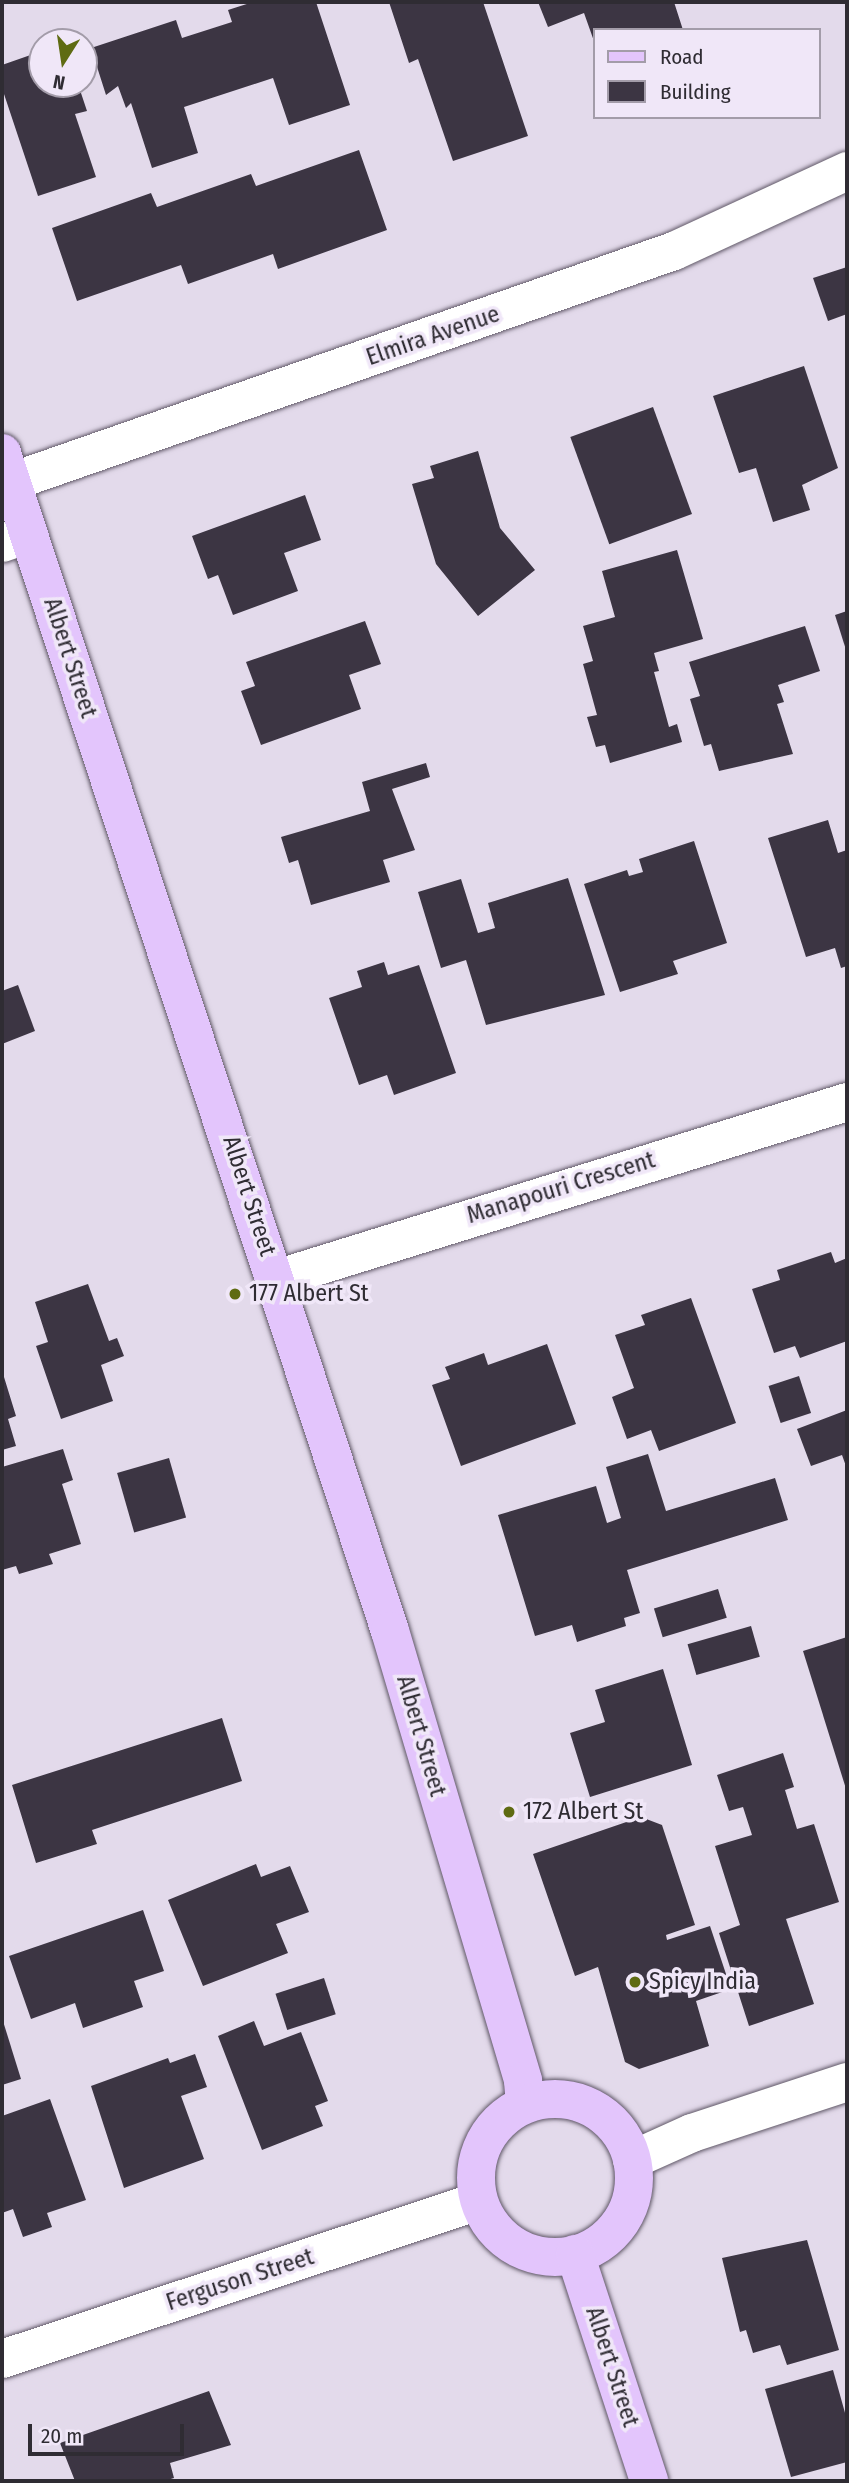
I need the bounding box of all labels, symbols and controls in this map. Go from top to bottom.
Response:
north arrow [28,28,98,98]
legend [594,28,821,119]
text: Road [660,44,704,70]
text: N [51,70,67,95]
text: Building [660,79,731,105]
street label: Elmira Avenue [363,300,503,372]
street label: Albert Street [37,594,103,722]
street label: Albert Street [216,1132,282,1260]
street label: Manapouri Crescent [464,1146,658,1230]
place label: 177 Albert St [249,1280,369,1308]
marker: 177 Albert St [227,1286,243,1302]
street label: Albert Street [390,1672,452,1800]
place label: 172 Albert St [523,1798,643,1826]
marker: 172 Albert St [501,1804,517,1820]
place label: Spicy India [649,1968,756,1996]
marker: Spicy India [627,1974,643,1990]
street label: Ferguson Street [163,2243,317,2317]
street label: Albert Street [579,2303,645,2431]
scale bar [32,2410,187,2454]
text: 20 m [41,2423,82,2449]

